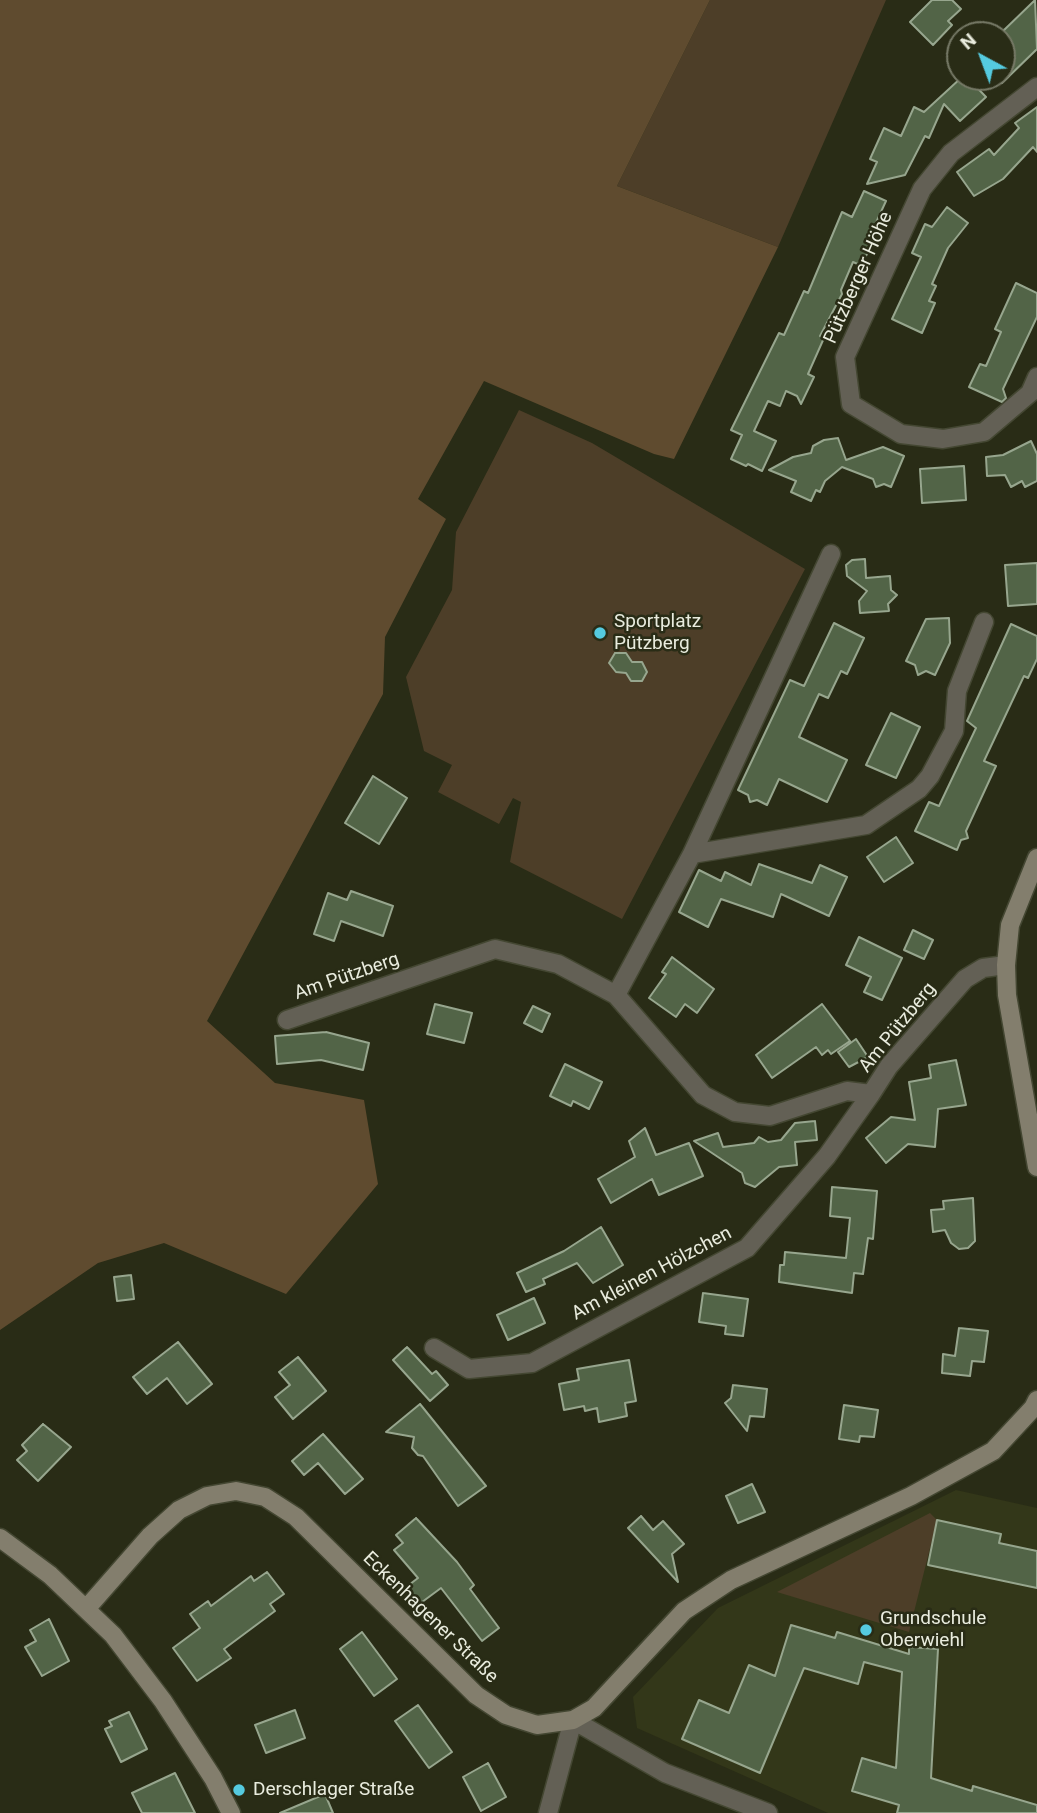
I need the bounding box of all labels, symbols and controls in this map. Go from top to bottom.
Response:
north arrow [946,21,1016,91]
text: N [956,28,981,54]
street label: Pützberger Höhe [820,209,898,347]
place label: Sportplatz Pützberg [614,611,701,655]
marker: Sportplatz Pützberg [592,625,608,641]
street label: Am Pützberg [291,948,403,1006]
street label: Am Pützberg [855,978,941,1078]
street label: Am kleinen Hölzchen [568,1222,736,1326]
street label: Eckenhagener Straße [358,1548,502,1688]
place label: Grundschule Oberwiehl [880,1608,986,1652]
marker: Grundschule Oberwiehl [858,1622,874,1638]
place label: Derschlager Straße [253,1779,414,1801]
marker: Derschlager Straße [231,1782,247,1798]

